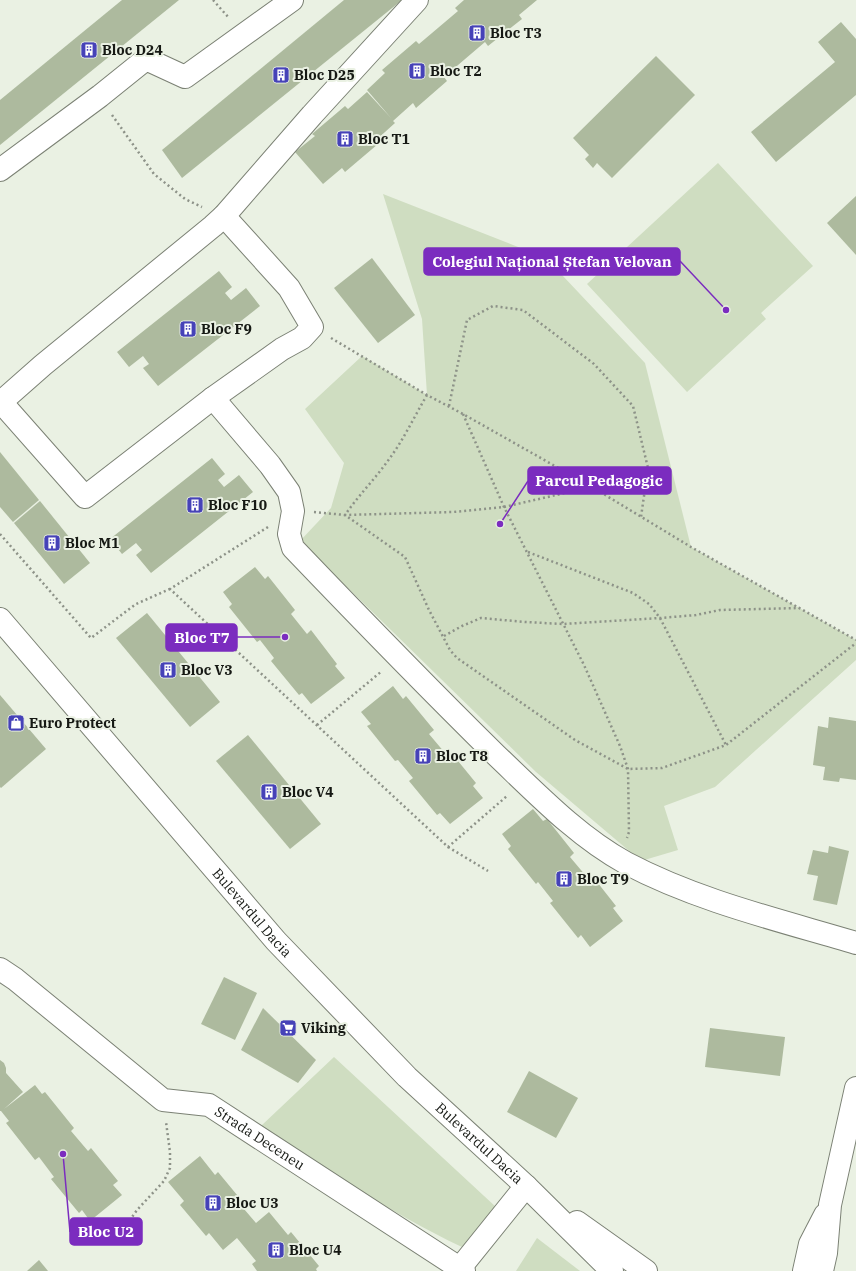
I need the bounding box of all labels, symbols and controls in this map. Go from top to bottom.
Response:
building icon: Bloc T3 [467,23,487,43]
place label: Bloc T3 [490,24,542,42]
building icon: Bloc D24 [79,40,99,60]
place label: Bloc D24 [102,41,163,59]
building icon: Bloc T2 [407,61,427,81]
place label: Bloc T2 [430,62,482,80]
building icon: Bloc D25 [271,65,291,85]
place label: Bloc D25 [294,66,355,84]
building icon: Bloc T1 [335,129,355,149]
place label: Bloc T1 [358,130,410,148]
callout: Colegiul Național Ștefan Velovan [424,248,680,275]
text: Colegiul Național Ștefan Velovan [432,252,672,272]
building icon: Bloc F9 [178,319,198,339]
place label: Bloc F9 [201,320,252,338]
callout: Parcul Pedagogic [528,467,671,494]
text: Parcul Pedagogic [535,471,663,490]
building icon: Bloc F10 [185,495,205,515]
place label: Bloc F10 [208,496,267,514]
building icon: Bloc M1 [42,533,62,553]
place label: Bloc M1 [65,534,119,552]
callout: Bloc T7 [166,624,237,651]
text: Bloc T7 [174,628,230,647]
building icon: Bloc V3 [158,660,178,680]
place label: Bloc V3 [181,661,233,679]
shop icon: Euro Protect [6,713,26,733]
place label: Euro Protect [29,714,116,732]
building icon: Bloc T8 [413,746,433,766]
place label: Bloc T8 [436,747,488,765]
building icon: Bloc V4 [259,782,279,802]
place label: Bloc V4 [282,783,334,801]
street label: Bulevardul Dacia [208,864,296,961]
building icon: Bloc T9 [554,869,574,889]
place label: Bloc T9 [577,870,629,888]
supermarket icon: Viking [278,1018,298,1038]
place label: Viking [301,1019,347,1037]
street label: Bulevardul Dacia [432,1099,527,1188]
street label: Strada Deceneu [211,1102,308,1174]
building icon: Bloc U3 [203,1193,223,1213]
place label: Bloc U3 [226,1194,279,1212]
callout: Bloc U2 [70,1218,142,1245]
text: Bloc U2 [78,1222,134,1241]
building icon: Bloc U4 [266,1240,286,1260]
place label: Bloc U4 [289,1241,342,1259]

